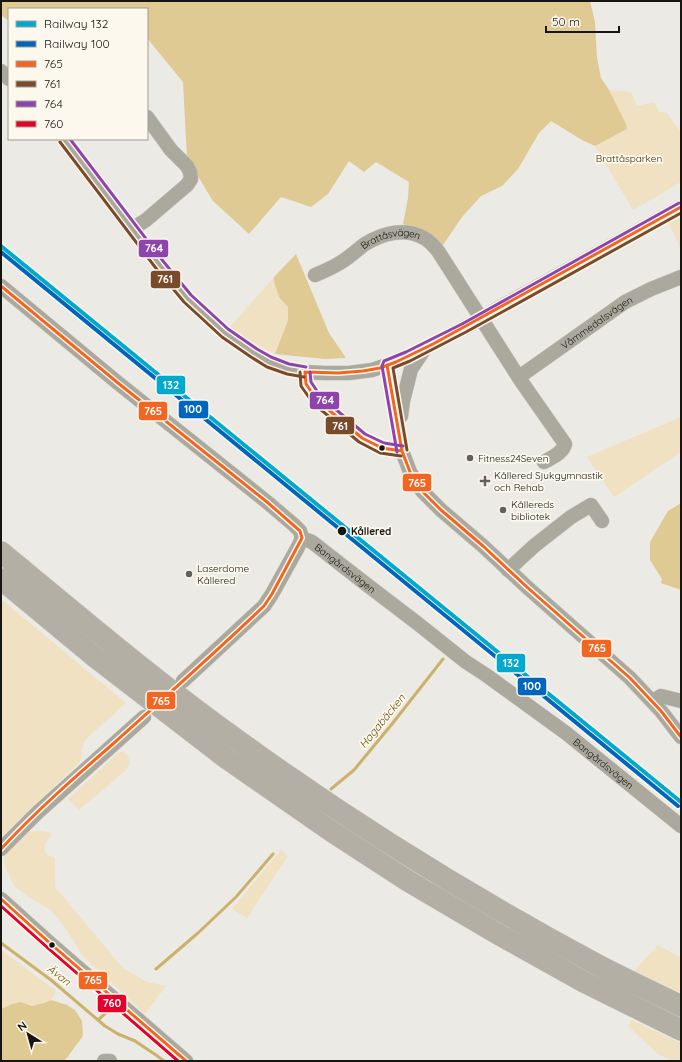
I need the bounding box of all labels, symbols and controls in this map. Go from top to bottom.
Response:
legend [8,8,148,140]
scale bar [546,8,619,34]
text: 50 m [552,14,580,29]
text: Railway 132 [44,16,109,31]
text: Railway 100 [44,36,110,51]
text: 765 [44,56,63,71]
text: 761 [44,76,61,91]
text: 764 [44,96,63,111]
text: 760 [44,116,63,131]
park label: Brattåsparken [596,152,662,165]
street label: Brattåsvägen [358,226,423,252]
line badge: 764 [138,239,169,258]
text: 764 [145,241,164,255]
line badge: 761 [150,270,181,289]
text: 761 [157,272,173,286]
street label: Våmmedalsvägen [559,293,635,352]
line badge: 132 [156,375,186,395]
text: 132 [163,378,179,392]
line badge: 764 [309,391,340,410]
text: 764 [316,393,335,407]
line badge: 100 [178,400,209,419]
line badge: 765 [138,401,168,421]
text: 100 [184,402,202,416]
text: 765 [144,404,162,418]
line badge: 761 [325,416,355,435]
text: 761 [332,419,348,433]
unlabelled marker [377,443,387,453]
place label: Fitness24Seven [478,452,549,465]
marker: Fitness24Seven [465,453,475,463]
place label: Kållered Sjukgymnastik och Rehab [494,469,603,494]
line badge: 765 [402,473,432,492]
marker: Kållered Sjukgymnastik och Rehab [479,475,491,487]
text: 765 [408,476,426,490]
place label: Kållereds bibliotek [511,498,554,523]
marker: Kållereds bibliotek [498,505,508,515]
marker: Kållered [336,525,348,537]
place label: Kållered [351,525,391,538]
street label: Bangårdsvägen [312,541,378,596]
place label: Laserdome Kållered [197,562,250,587]
marker: Laserdome Kållered [184,569,194,579]
line badge: 765 [581,639,612,658]
text: 765 [588,641,606,655]
line badge: 132 [496,653,526,673]
text: 132 [503,656,519,670]
line badge: 100 [517,677,547,696]
text: 100 [523,679,541,693]
line badge: 765 [146,691,176,710]
water label: Hagabäcken [356,691,408,751]
text: 765 [152,694,170,708]
street label: Bangårdsvägen [570,735,636,792]
unlabelled marker [47,940,57,950]
water label: Ävan [44,961,74,989]
line badge: 765 [78,971,108,990]
text: 765 [84,973,102,987]
line badge: 760 [97,994,127,1013]
text: 760 [103,996,122,1010]
north arrow [8,1014,48,1054]
text: N [15,1018,29,1034]

